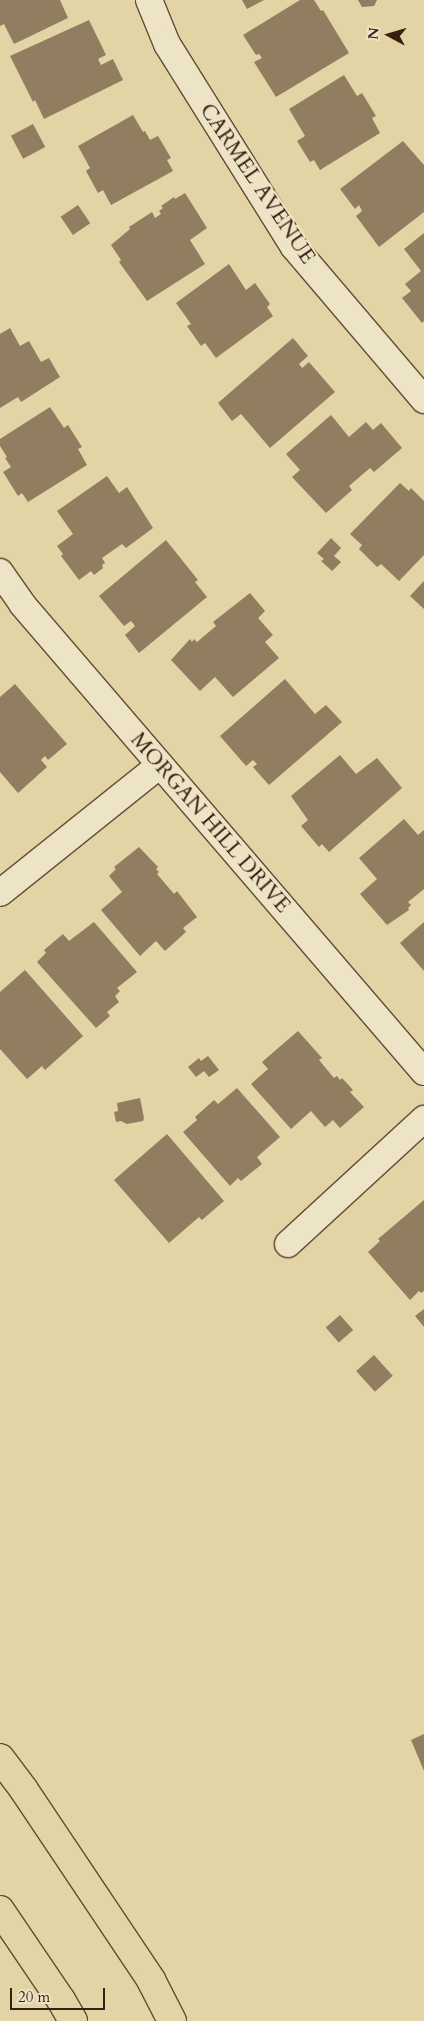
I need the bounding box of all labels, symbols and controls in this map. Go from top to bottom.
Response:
north arrow [364,10,414,60]
text: N [364,26,384,40]
street label: CARMEL AVENUE [194,99,320,269]
street label: MORGAN HILL DRIVE [125,728,295,918]
scale bar [12,1978,108,2010]
text: 20 m [18,1987,50,2007]

